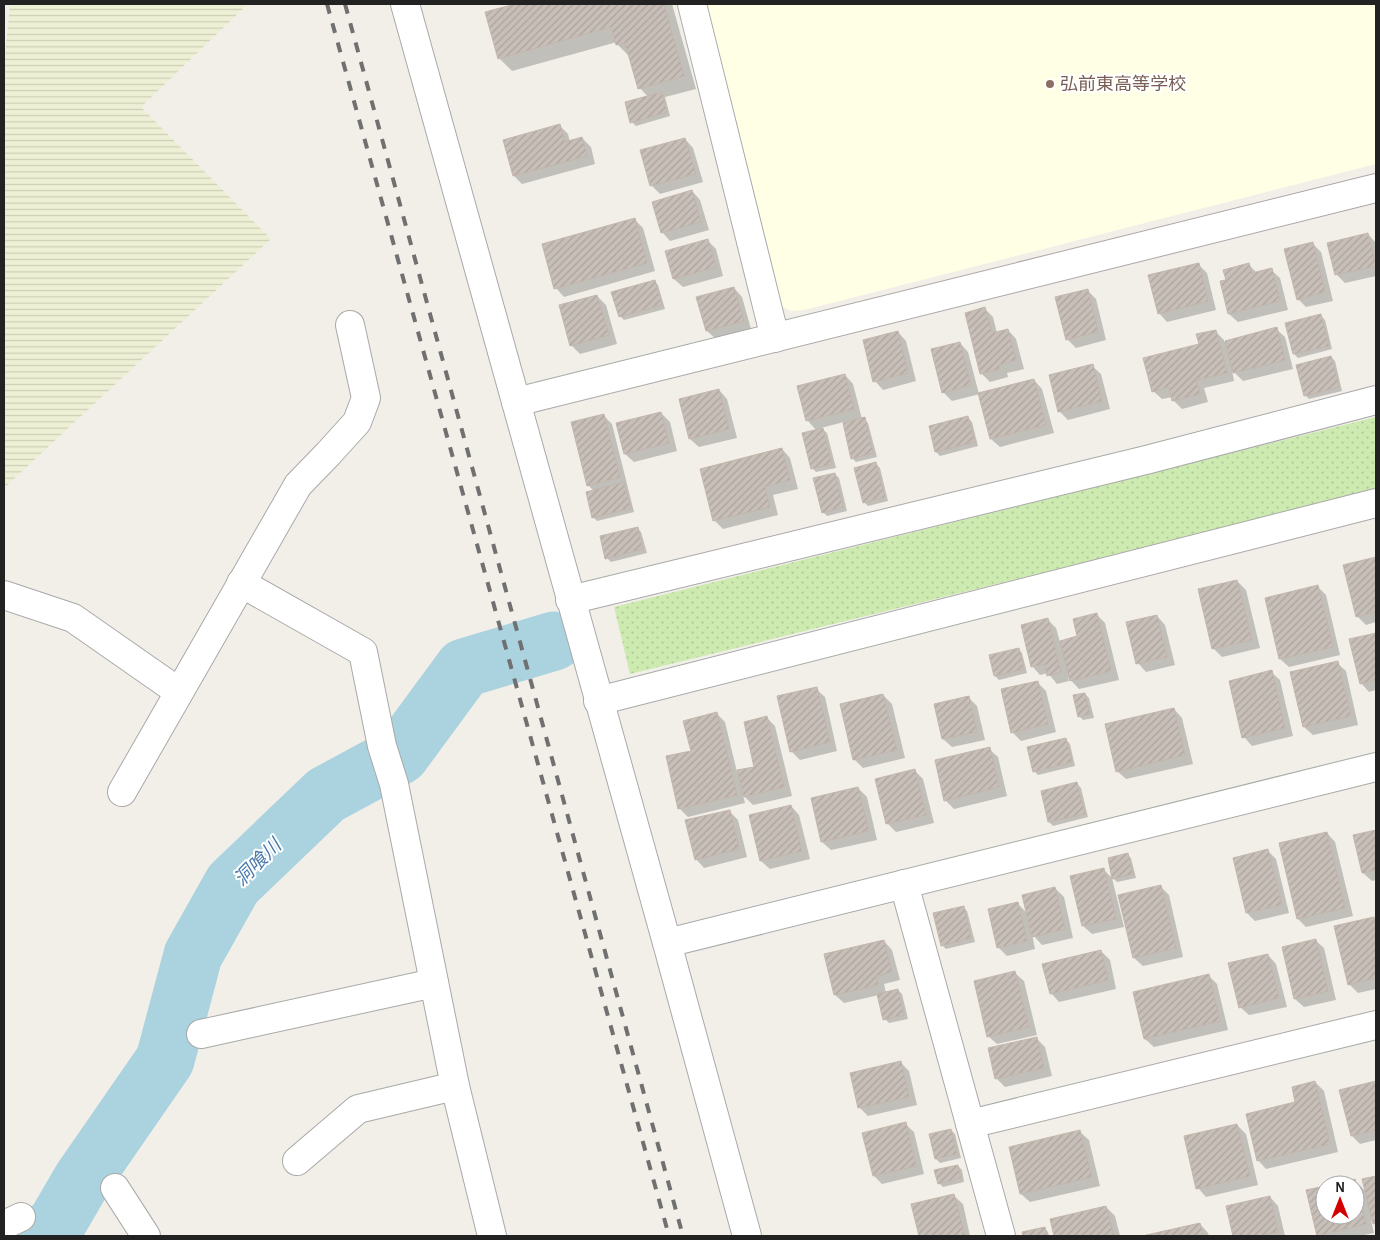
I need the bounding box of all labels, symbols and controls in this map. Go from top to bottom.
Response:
place label: 弘前東高等学校 [1060,74,1186,94]
marker: 弘前東高等学校 [1044,78,1056,90]
water label: 洞喰川 [230,834,286,890]
north arrow [1315,1175,1365,1225]
text: N [1335,1181,1345,1195]

